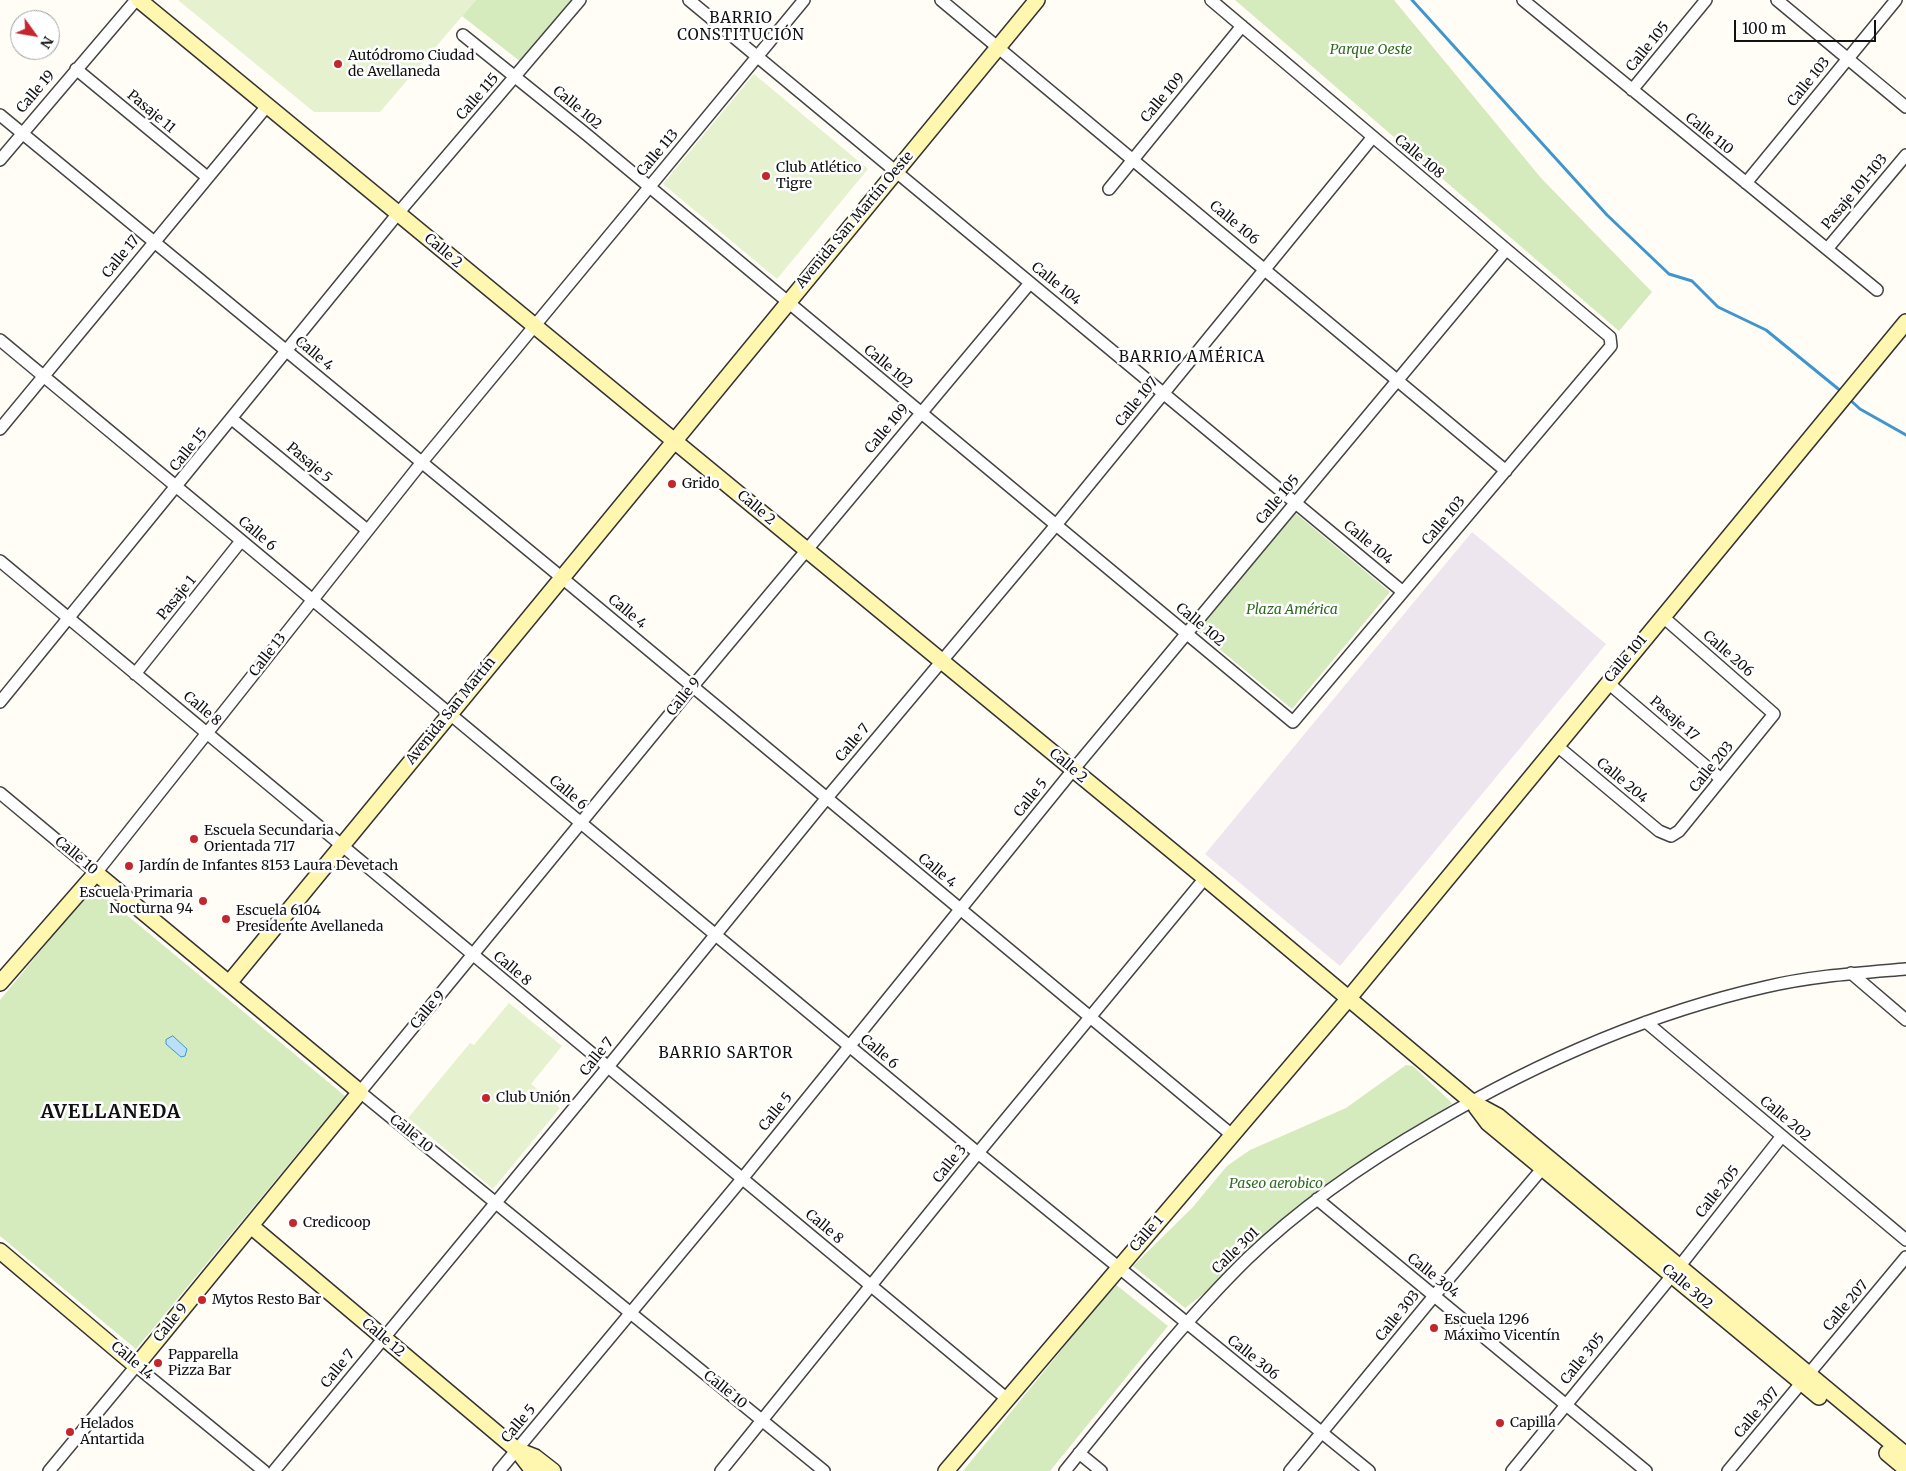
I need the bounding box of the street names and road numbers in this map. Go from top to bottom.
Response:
street label: Calle 105 [1623,19,1673,75]
street label: Calle 103 [1784,54,1834,110]
street label: Calle 19 [13,67,59,117]
street label: Calle 115 [453,70,503,124]
street label: Calle 109 [1137,70,1189,126]
street label: Calle 102 [549,83,605,133]
street label: Pasaje 11 [123,87,179,137]
street label: Calle 110 [1682,110,1736,158]
street label: Calle 113 [634,126,682,180]
street label: Calle 108 [1391,132,1447,182]
street label: Avenida San Martín Oeste [793,148,917,292]
street label: Pasaje 101-103 [1819,151,1891,233]
street label: Calle 106 [1206,197,1262,249]
street label: Calle 2 [421,230,465,272]
street label: Calle 17 [99,232,143,282]
street label: Calle 104 [1028,259,1084,309]
street label: Calle 4 [291,333,337,375]
street label: Calle 102 [860,342,916,392]
street label: Calle 107 [1112,374,1162,430]
street label: Calle 109 [861,401,913,457]
street label: Calle 15 [167,425,211,475]
street label: Pasaje 5 [283,439,335,487]
street label: Calle 105 [1253,472,1303,528]
street label: Calle 2 [734,487,778,529]
street label: Calle 103 [1419,493,1469,549]
street label: Calle 6 [235,513,279,555]
street label: Calle 104 [1340,517,1396,569]
street label: Pasaje 1 [154,572,200,624]
street label: Calle 4 [604,591,650,633]
street label: Calle 102 [1172,600,1228,650]
street label: Calle 206 [1699,627,1757,681]
street label: Calle 13 [246,630,290,680]
street label: Calle 101 [1601,632,1651,686]
street label: Avenida San Martín [403,654,499,768]
street label: Calle 9 [663,674,705,720]
street label: Calle 8 [180,688,224,730]
street label: Pasaje 17 [1646,693,1702,745]
street label: Calle 7 [832,721,874,765]
street label: Calle 203 [1686,738,1738,796]
street label: Calle 2 [1046,745,1090,787]
street label: Calle 204 [1593,755,1651,807]
street label: Calle 6 [546,772,590,814]
street label: Calle 5 [1011,775,1051,821]
street label: Calle 10 [51,833,101,879]
street label: Calle 4 [914,850,960,892]
street label: Calle 8 [490,948,534,990]
street label: Calle 9 [407,988,449,1032]
street label: Calle 6 [857,1031,901,1073]
street label: Calle 7 [577,1035,617,1079]
street label: Calle 5 [756,1089,796,1135]
street label: Calle 202 [1756,1093,1814,1145]
street label: Calle 10 [386,1111,436,1157]
street label: Calle 3 [930,1142,970,1186]
street label: Calle 205 [1693,1163,1743,1221]
street label: Calle 8 [802,1206,846,1248]
street label: Calle 1 [1127,1212,1167,1256]
street label: Calle 301 [1209,1225,1263,1277]
street label: Calle 304 [1404,1250,1462,1302]
street label: Calle 302 [1658,1261,1716,1313]
street label: Calle 207 [1820,1277,1872,1335]
street label: Calle 303 [1372,1287,1424,1345]
street label: Calle 9 [150,1300,192,1346]
street label: Calle 12 [358,1315,408,1361]
street label: Calle 305 [1557,1330,1609,1388]
street label: Calle 306 [1224,1332,1282,1384]
street label: Calle 14 [107,1338,157,1384]
street label: Calle 7 [318,1347,358,1391]
street label: Calle 10 [700,1367,750,1413]
street label: Calle 307 [1731,1384,1783,1442]
street label: Calle 5 [498,1402,540,1446]

